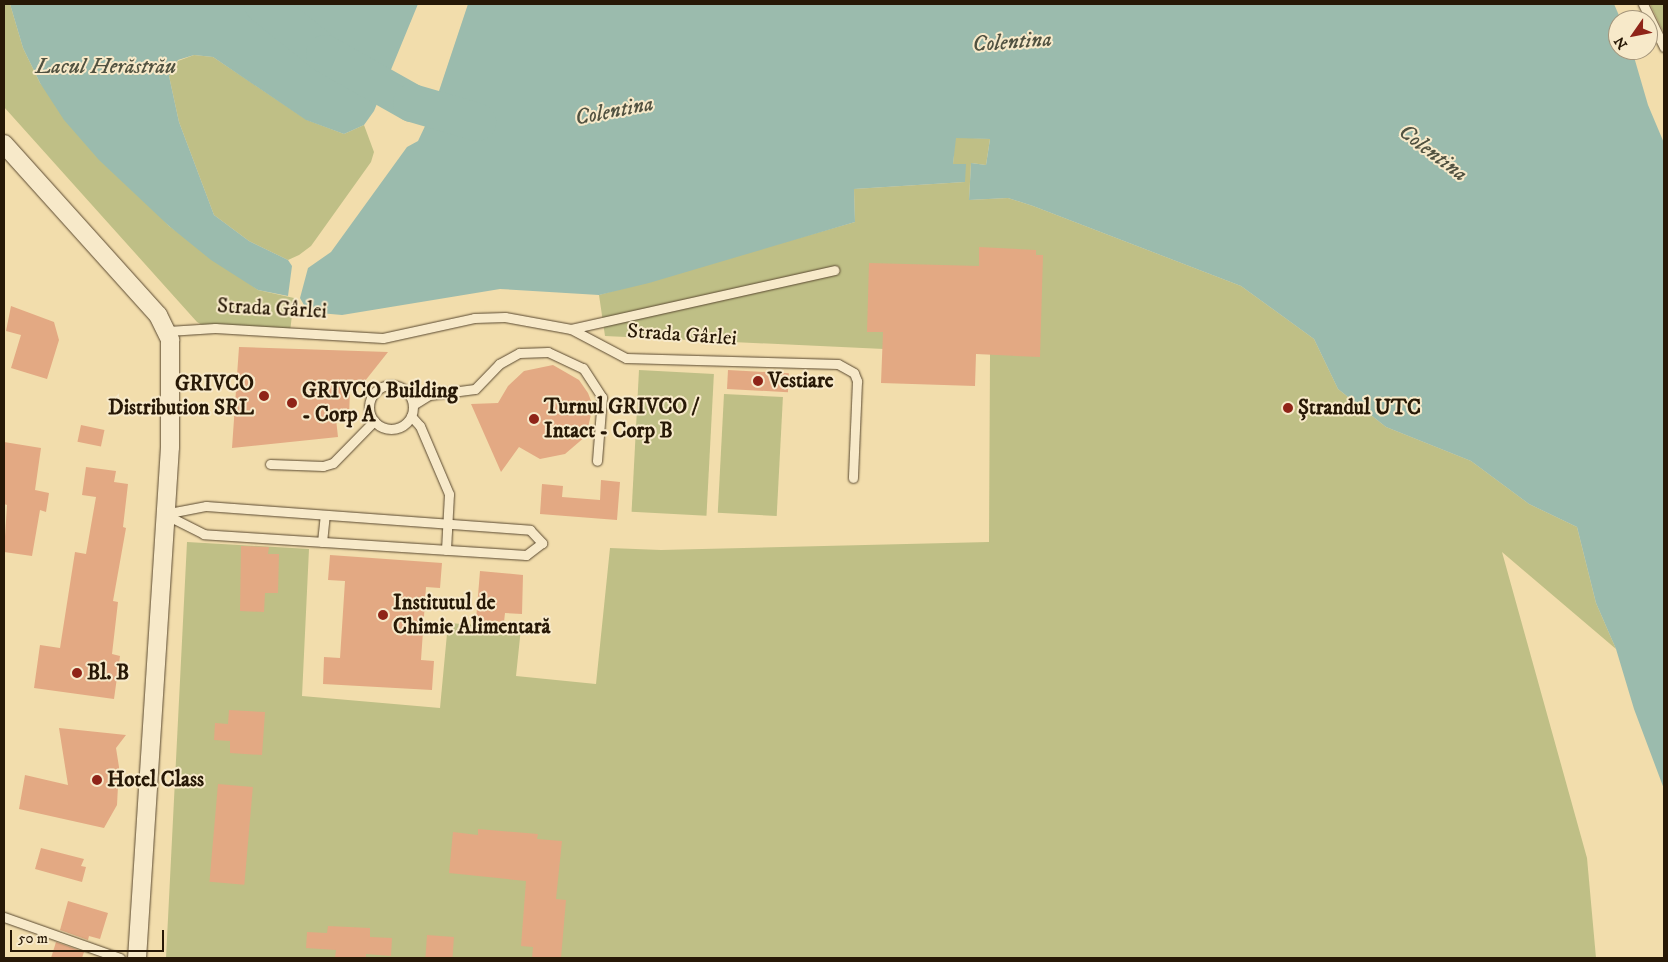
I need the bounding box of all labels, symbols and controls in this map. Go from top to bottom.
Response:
north arrow [1608,10,1658,60]
water label: Colentina [971,26,1053,58]
text: N [1611,33,1632,52]
water label: Lacul Herăstrău [36,54,176,80]
water label: Colentina [572,90,656,132]
water label: Colentina [1393,119,1473,187]
street label: Strada Gârlei [216,294,328,324]
street label: Strada Gârlei [626,319,738,351]
place label: Vestiare [768,368,833,394]
place label: GRIVCO Distribution SRL [108,371,254,421]
marker: Vestiare [752,375,764,387]
place label: GRIVCO Building - Corp A [302,378,458,428]
marker: GRIVCO Distribution SRL [258,390,270,402]
place label: Turnul GRIVCO / Intact - Corp B [544,394,697,444]
place label: Ștrandul UTC [1298,395,1421,421]
marker: GRIVCO Building - Corp A [286,397,298,409]
marker: Ștrandul UTC [1282,402,1294,414]
marker: Turnul GRIVCO / Intact - Corp B [528,413,540,425]
place label: Institutul de Chimie Alimentară [393,590,551,640]
marker: Institutul de Chimie Alimentară [377,609,389,621]
place label: Bl. B [87,660,129,686]
marker: Bl. B [71,667,83,679]
place label: Hotel Class [107,767,204,793]
marker: Hotel Class [91,774,103,786]
scale bar [12,920,166,952]
text: 50 m [18,929,48,948]

